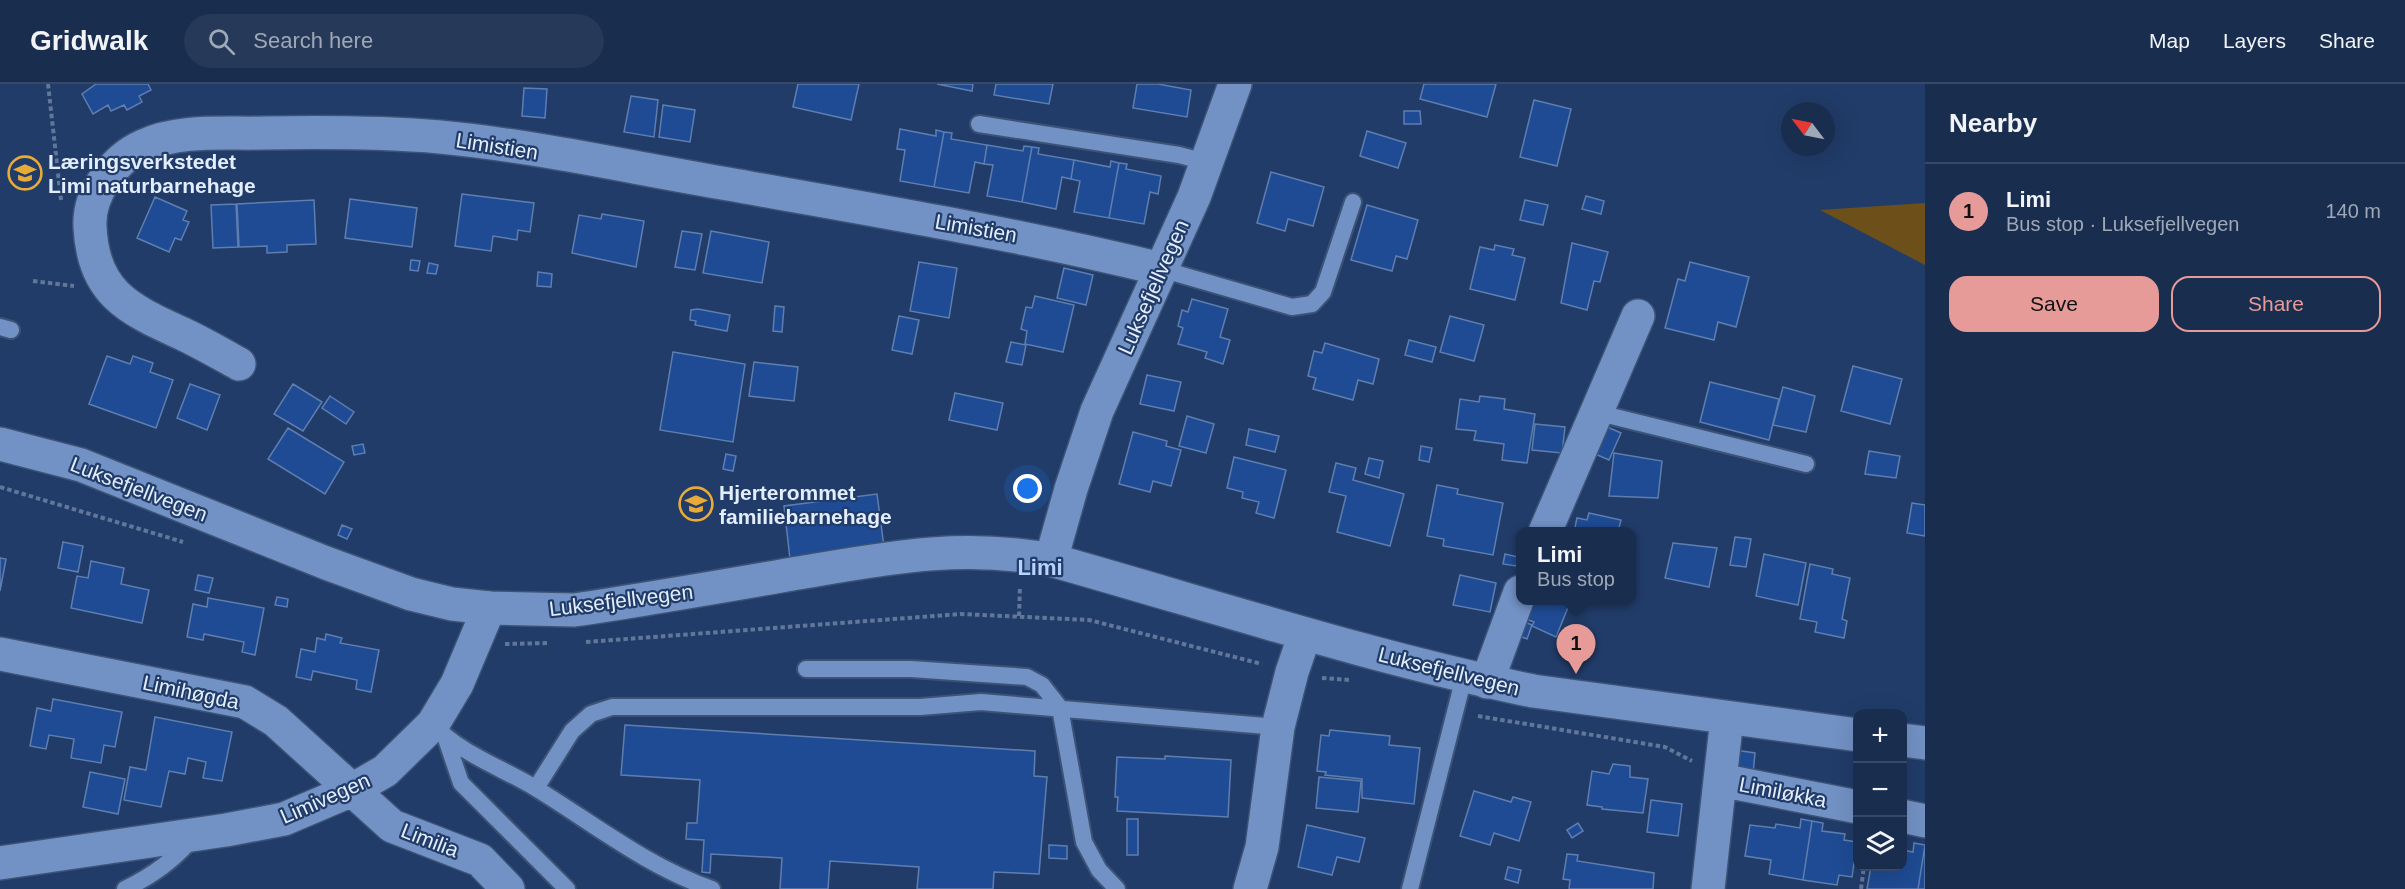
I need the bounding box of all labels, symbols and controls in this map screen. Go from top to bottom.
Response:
search box [184,14,604,68]
text: Gridwalk [30,25,148,56]
icon: search [205,25,238,58]
text: Search here [253,28,373,53]
text: Map [2149,29,2190,52]
text: Layers [2223,29,2286,52]
text: Share [2319,29,2375,52]
north arrow [1781,102,1835,156]
text: Nearby [1949,108,2037,138]
street label: Limistien [454,128,540,164]
place label: Læringsverkstedet Limi naturbarnehage [48,150,256,197]
school or university icon: Læringsverkstedet Limi naturbarnehage [7,155,43,191]
text: Limi [2006,187,2051,212]
text: 1 [1963,200,1974,222]
text: 140 m [2325,200,2381,222]
street label: Limistien [933,209,1019,247]
text: Bus stop · Luksefjellvegen [2006,213,2239,235]
street label: Luksefjellvegen [1113,216,1193,358]
button: Save [1949,276,2159,332]
button: Share [2171,276,2381,332]
street label: Luksefjellvegen [67,452,211,526]
your location [1013,474,1042,503]
place label: Hjerterommet familiebarnehage [719,481,892,528]
school or university icon: Hjerterommet familiebarnehage [678,486,714,522]
popup [1516,527,1636,605]
text: Limi [1537,542,1582,567]
district label: Limi [1017,555,1063,580]
text: Bus stop [1537,568,1615,590]
street label: Luksefjellvegen [548,580,694,620]
pin: 1 [1556,624,1596,674]
street label: Luksefjellvegen [1376,642,1522,700]
street label: Limihøgda [141,671,242,714]
map controls [1853,709,1907,871]
button: + [1853,709,1907,763]
button: − [1853,763,1907,817]
street label: Limivegen [277,768,373,828]
street label: Limiløkka [1737,772,1829,812]
button: layers [1853,817,1907,871]
street label: Limilia [398,819,462,862]

